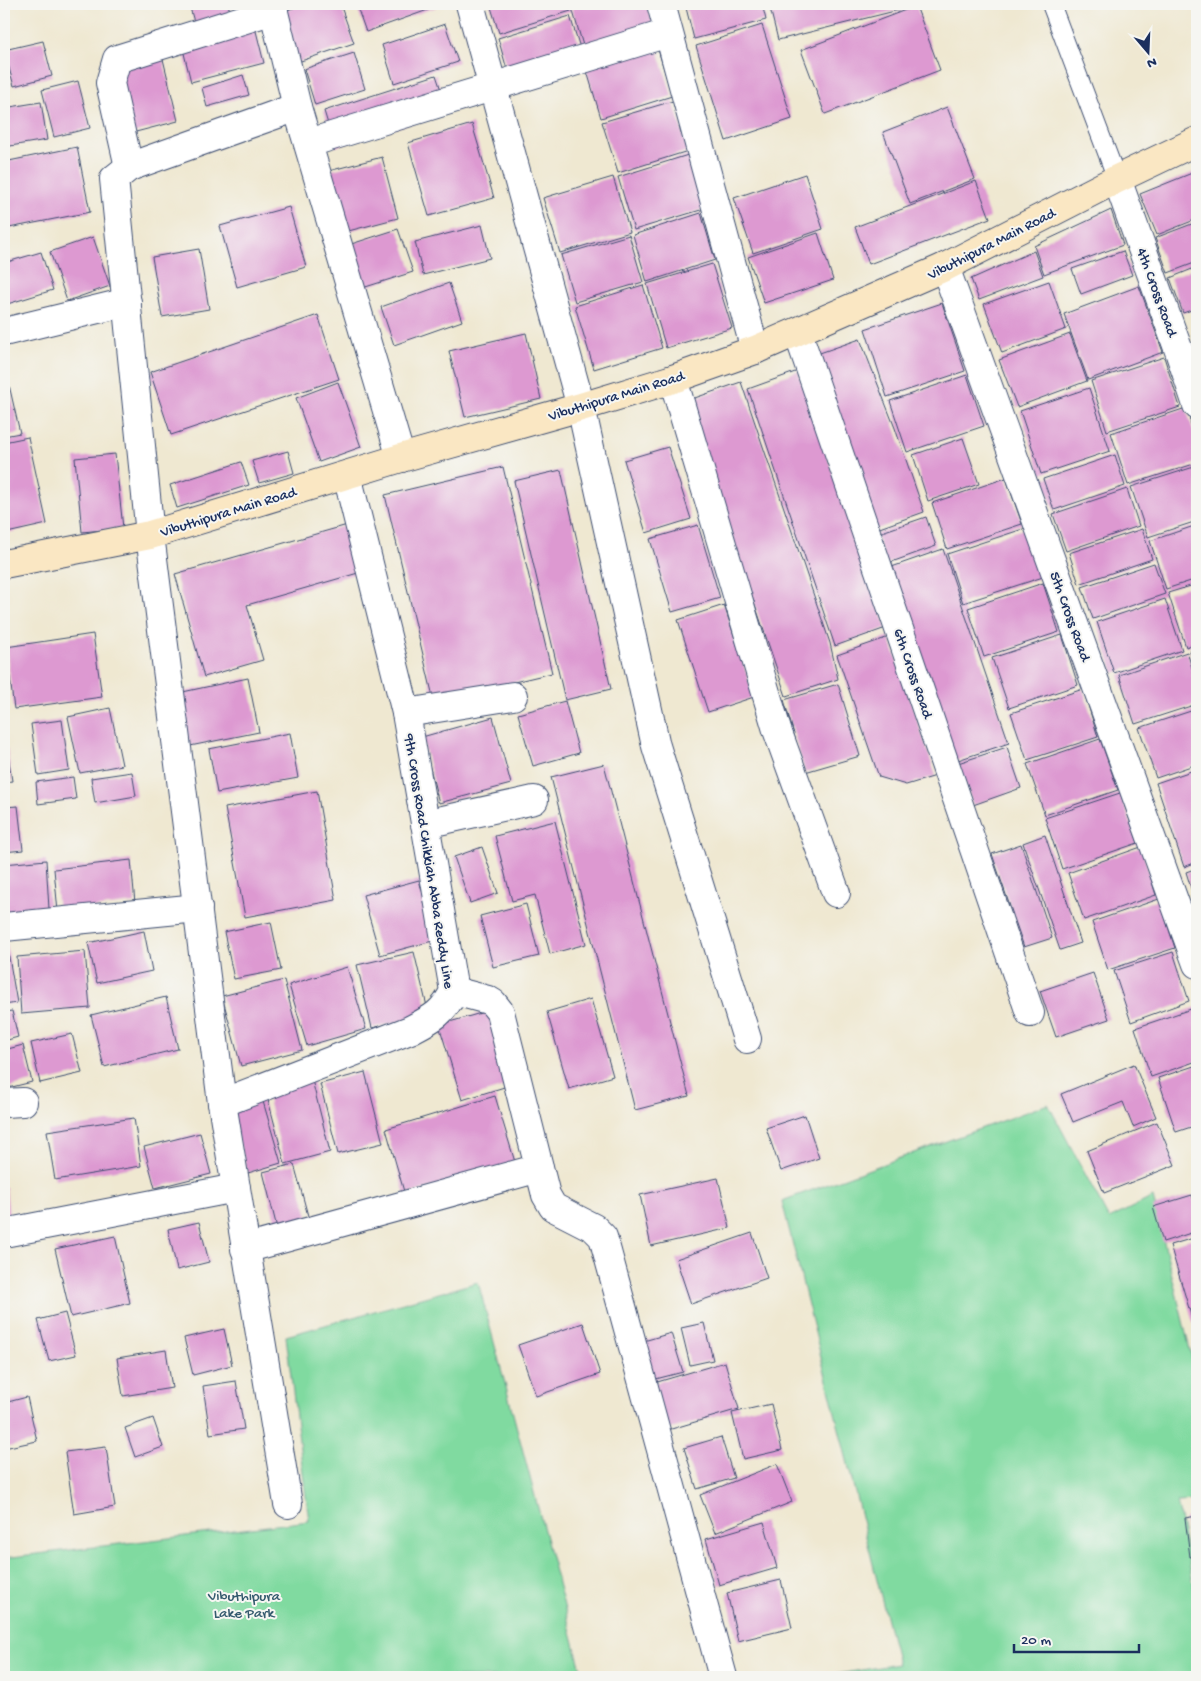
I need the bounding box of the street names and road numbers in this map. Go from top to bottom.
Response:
street label: Vibuthipura Main Road [924,204,1060,285]
street label: 4th Cross Road [1132,246,1181,341]
street label: Vibuthipura Main Road [546,367,688,426]
street label: Vibuthipura Main Road [158,483,300,542]
street label: 5th Cross Road [1045,569,1094,665]
street label: 6th Cross Road [888,626,936,722]
street label: 9th Cross Road Chikkiah Abba Reddy Line [399,732,457,990]

